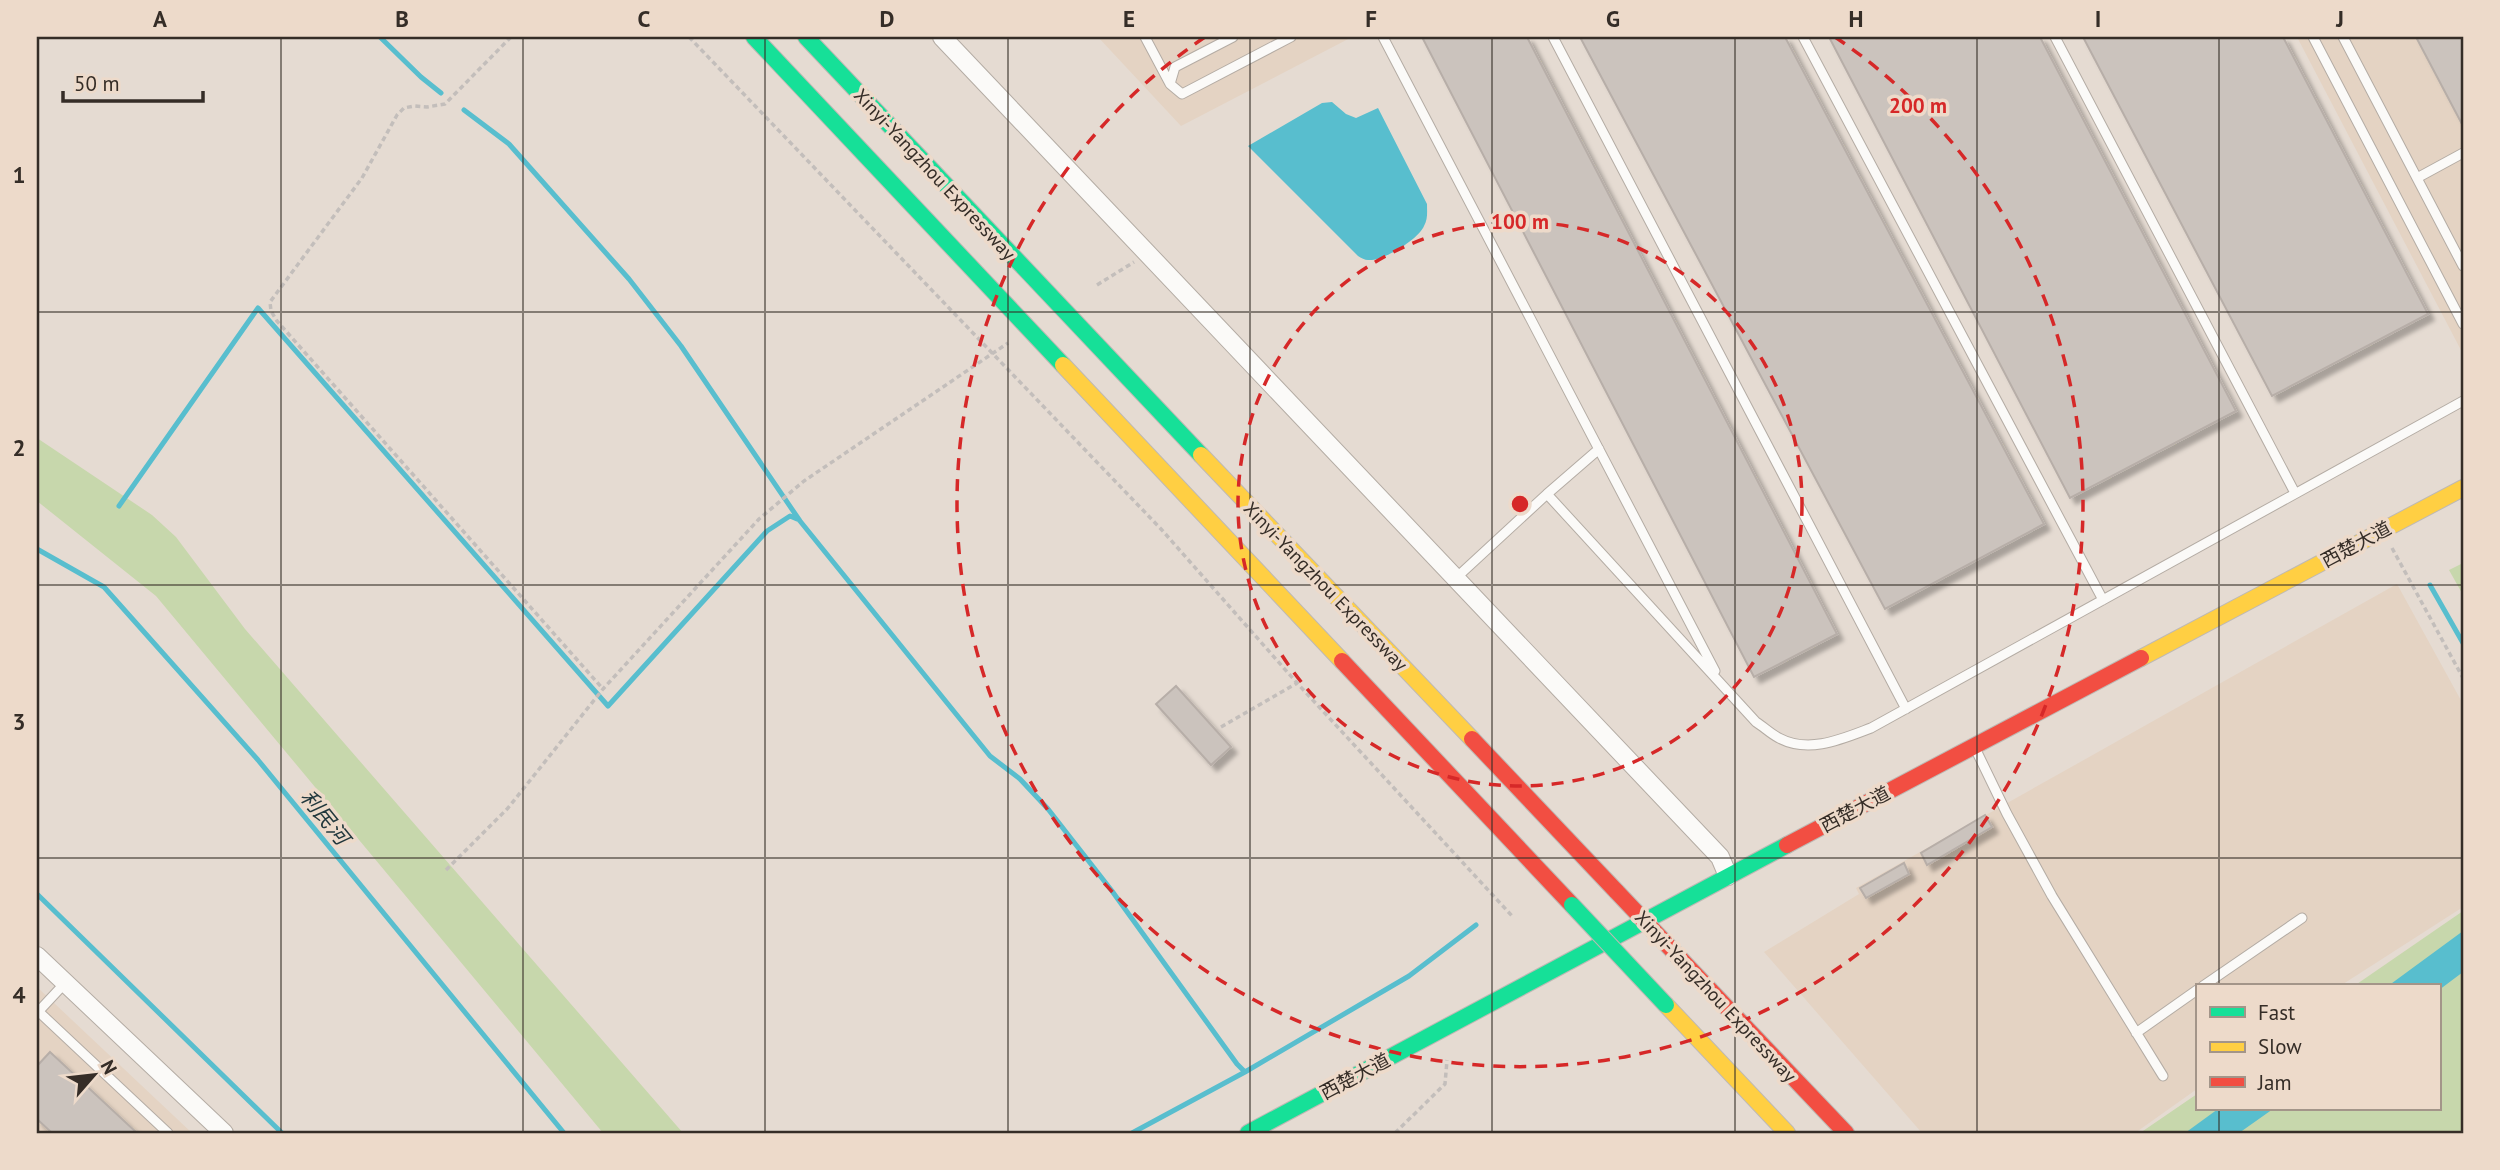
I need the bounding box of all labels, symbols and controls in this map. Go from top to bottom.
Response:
text: A [153,4,167,33]
text: B [395,4,409,33]
text: C [638,4,651,33]
text: D [880,4,894,33]
text: E [1123,4,1135,33]
text: F [1365,4,1377,33]
text: G [1606,4,1620,33]
text: H [1849,4,1863,33]
text: I [2095,4,2101,33]
text: J [2335,4,2344,33]
scale bar [63,60,203,104]
text: 50 m [74,70,120,97]
street label: Xinyi-Yangzhou Expressway [849,83,1021,265]
text: 200 m [1889,92,1947,119]
text: 1 [12,160,26,189]
text: 100 m [1491,208,1549,235]
text: 2 [12,433,26,462]
centre of rings [1508,492,1532,516]
street label: Xinyi-Yangzhou Expressway [1239,496,1413,676]
street label: 西楚大道 [2317,516,2395,572]
text: 3 [12,707,26,736]
street label: 西楚大道 [1816,781,1894,837]
water label: 利民河 [295,784,358,853]
street label: Xinyi-Yangzhou Expressway [1630,905,1802,1087]
text: 4 [12,980,26,1009]
legend [2196,984,2440,1110]
text: Fast [2258,999,2295,1026]
text: Slow [2258,1033,2302,1060]
north arrow [60,1040,130,1110]
street label: 西楚大道 [1316,1048,1394,1104]
text: N [95,1056,123,1078]
text: Jam [2257,1069,2292,1096]

